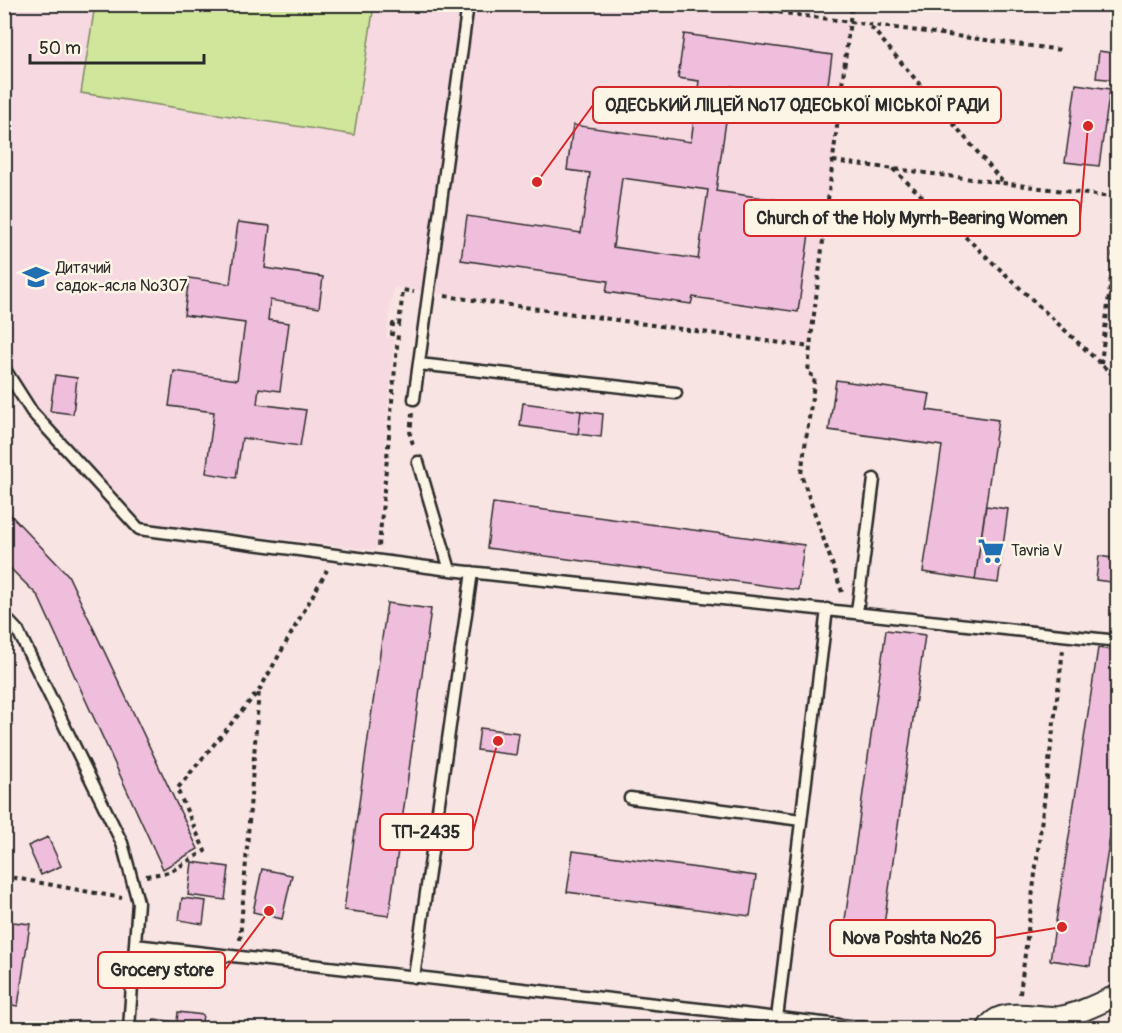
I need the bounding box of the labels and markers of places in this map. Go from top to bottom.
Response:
callout: ОДЕСЬКИЙ ЛІЦЕЙ №17 ОДЕСЬКОЇ МІСЬКОЇ РАДИ [593,87,1001,123]
callout: Church of the Holy Myrrh-Bearing Women [744,200,1080,236]
place label: Дитячий садок-ясла №307 [55,258,188,296]
school or university icon: Дитячий садок-ясла №307 [21,262,51,292]
supermarket icon: Tavria V [976,536,1006,566]
place label: Tavria V [1011,541,1063,561]
callout: ТП-2435 [380,814,473,850]
callout: Nova Poshta №26 [830,920,995,956]
callout: Grocery store [98,952,225,988]

